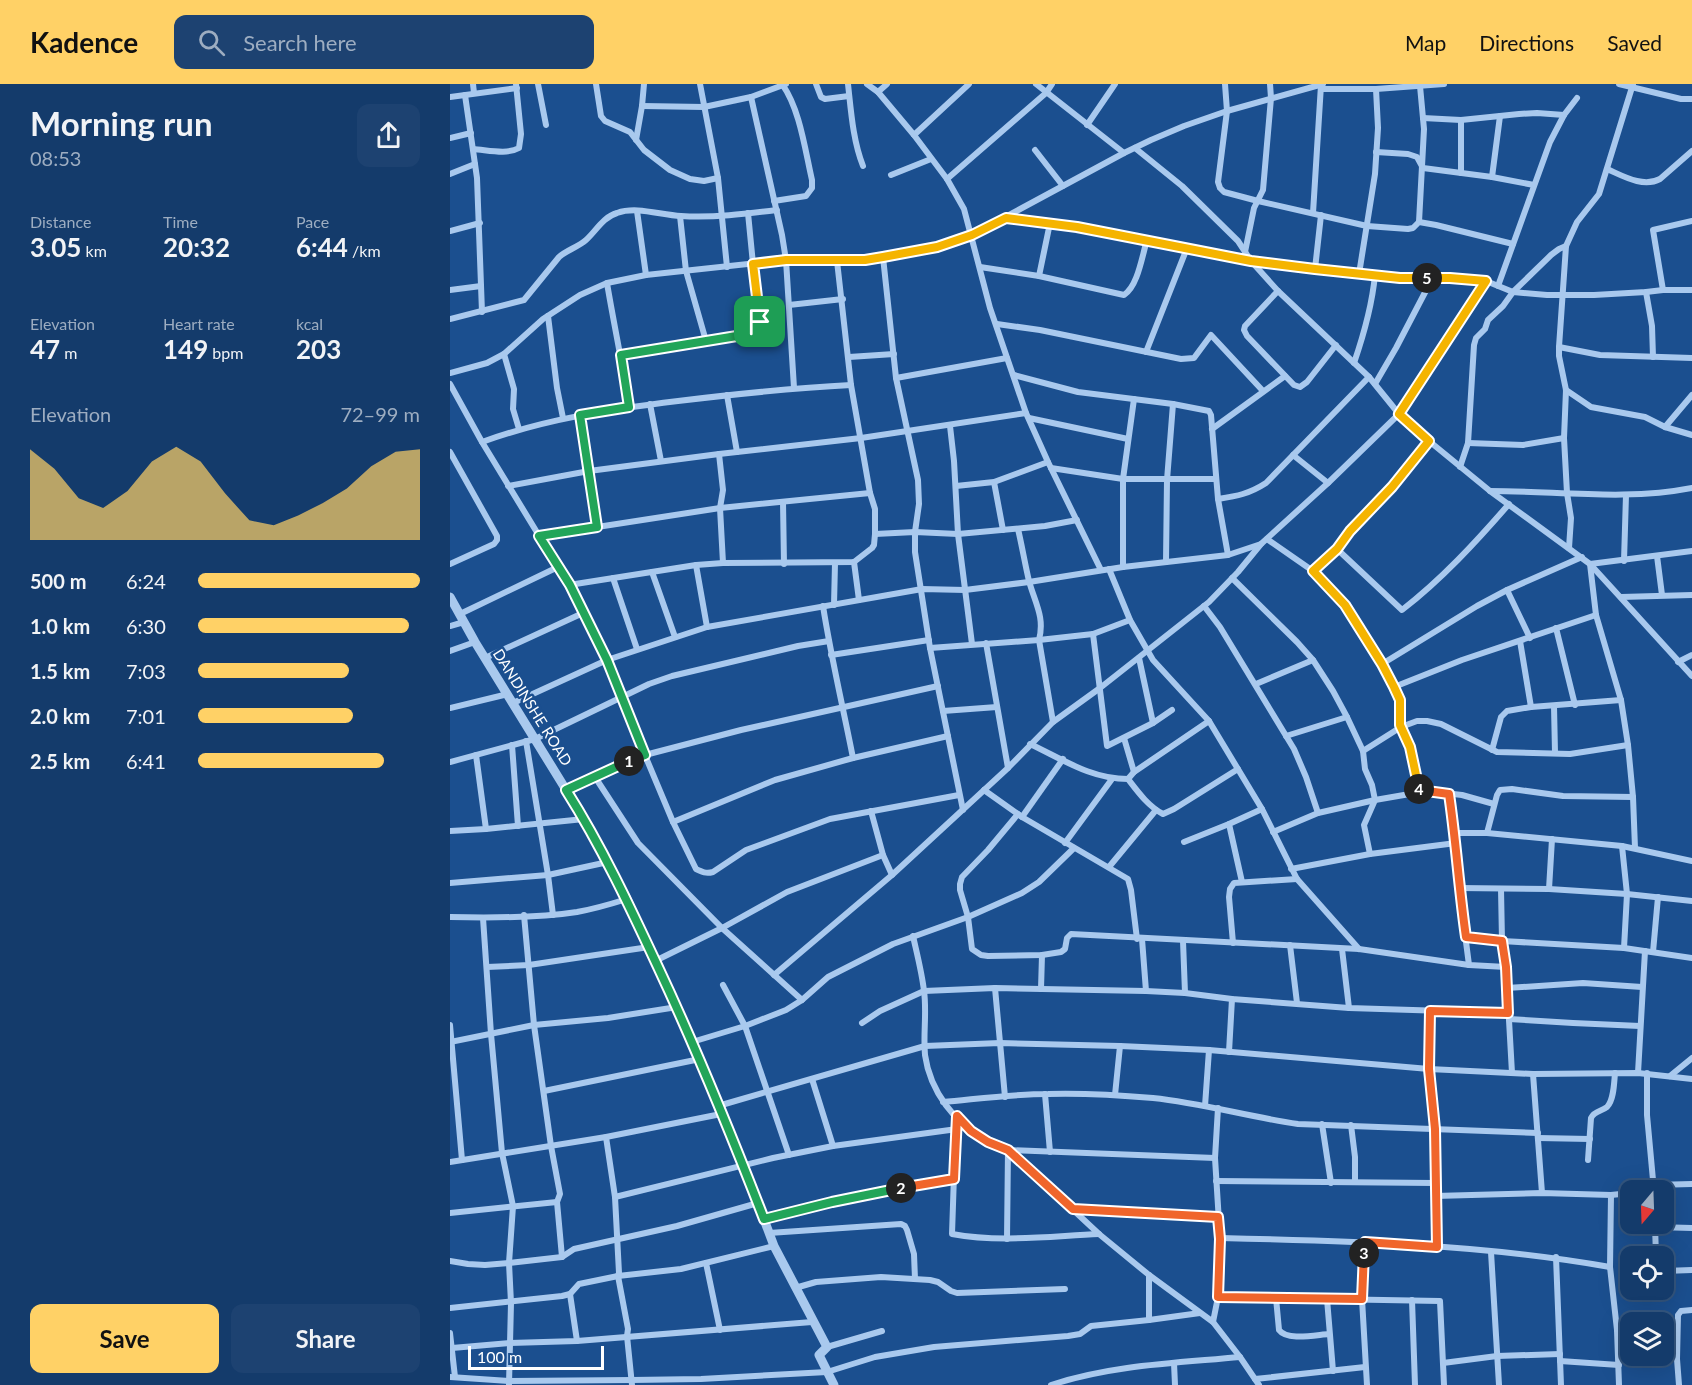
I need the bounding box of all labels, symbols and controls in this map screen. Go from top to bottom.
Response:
search box [174,15,594,69]
text: Kadence [30,25,138,59]
icon: search [195,26,228,59]
text: Search here [243,29,357,56]
text: Map [1405,30,1446,55]
text: Directions [1479,30,1574,55]
text: Saved [1607,30,1662,55]
text: Morning run [30,103,213,143]
button: share [357,104,420,167]
text: 08:53 [30,146,81,170]
text: Distance [30,212,91,231]
text: Time [163,212,198,231]
text: Pace [296,212,329,231]
text: 3.05 [30,231,81,263]
text: 20:32 [163,231,230,263]
text: 6:44 [296,231,348,263]
text: km [81,241,107,260]
text: /km [348,241,381,260]
pin: 5 [1412,263,1442,293]
text: 5 [1422,268,1432,287]
pin [734,296,785,347]
icon: arrive [743,305,776,338]
text: Elevation [30,314,95,333]
text: Heart rate [163,314,235,333]
text: kcal [296,314,323,333]
text: 47 [30,333,60,365]
text: 149 [163,333,208,365]
text: 203 [296,333,341,365]
text: m [60,343,77,362]
text: bpm [208,343,243,362]
text: Elevation [30,402,111,426]
text: 72–99 m [340,402,420,426]
text: 500 m [30,569,86,593]
text: 6:24 [126,569,166,593]
text: 1.0 km [30,614,90,638]
text: 6:30 [126,614,166,638]
street label: DANDINSHE ROAD [490,645,576,769]
text: 1.5 km [30,659,90,683]
text: 7:03 [126,659,166,683]
text: 2.0 km [30,704,90,728]
text: 7:01 [126,704,166,728]
pin: 1 [614,746,644,776]
text: 2.5 km [30,749,90,773]
text: 6:41 [126,749,166,773]
text: 1 [624,751,634,770]
pin: 4 [1404,774,1434,804]
text: 4 [1414,779,1424,798]
pin: 2 [886,1173,916,1203]
text: 2 [896,1178,906,1197]
north arrow [1620,1180,1674,1234]
map controls [1620,1180,1674,1366]
pin: 3 [1349,1238,1379,1268]
text: 3 [1359,1243,1369,1262]
button: locate [1620,1246,1674,1300]
button: Save [30,1304,219,1373]
button: Share [231,1304,420,1373]
button: layers [1620,1312,1674,1366]
scale bar [468,1343,604,1370]
text: 100 m [477,1347,522,1366]

